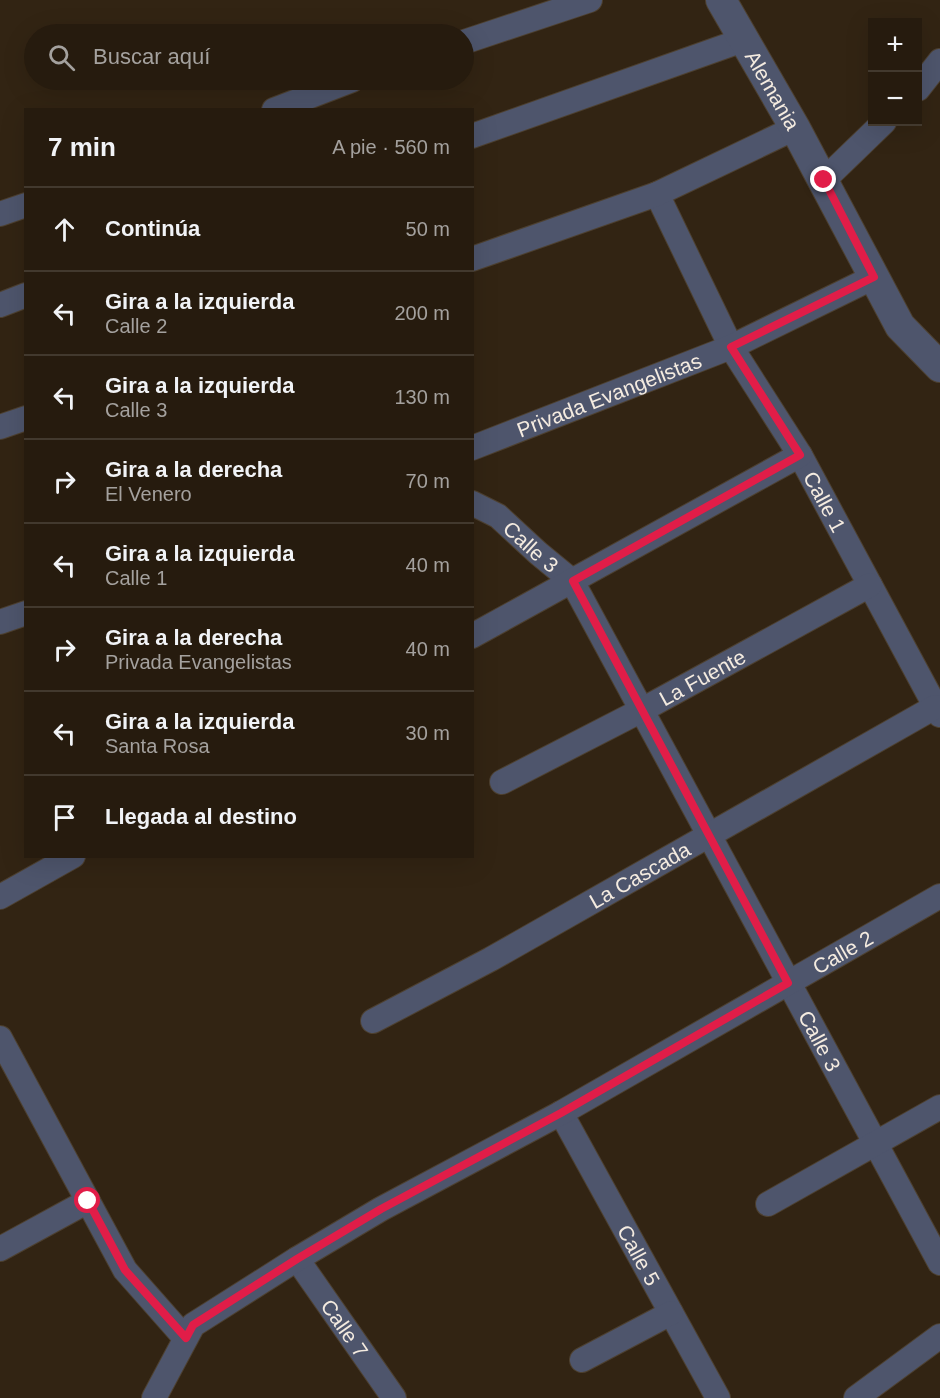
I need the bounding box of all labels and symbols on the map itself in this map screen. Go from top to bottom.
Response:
street label: Alemania [741,46,805,134]
route end [810,166,836,192]
street label: Privada Evangelistas [513,348,705,441]
street label: Calle 1 [799,467,851,536]
street label: Calle 3 [499,516,563,577]
street label: La Fuente [655,644,749,710]
street label: La Cascada [585,837,694,912]
street label: Calle 2 [808,926,877,978]
street label: Calle 3 [794,1006,846,1075]
route start [74,1187,100,1213]
street label: Calle 5 [613,1221,665,1289]
street label: Calle 7 [317,1294,373,1361]

